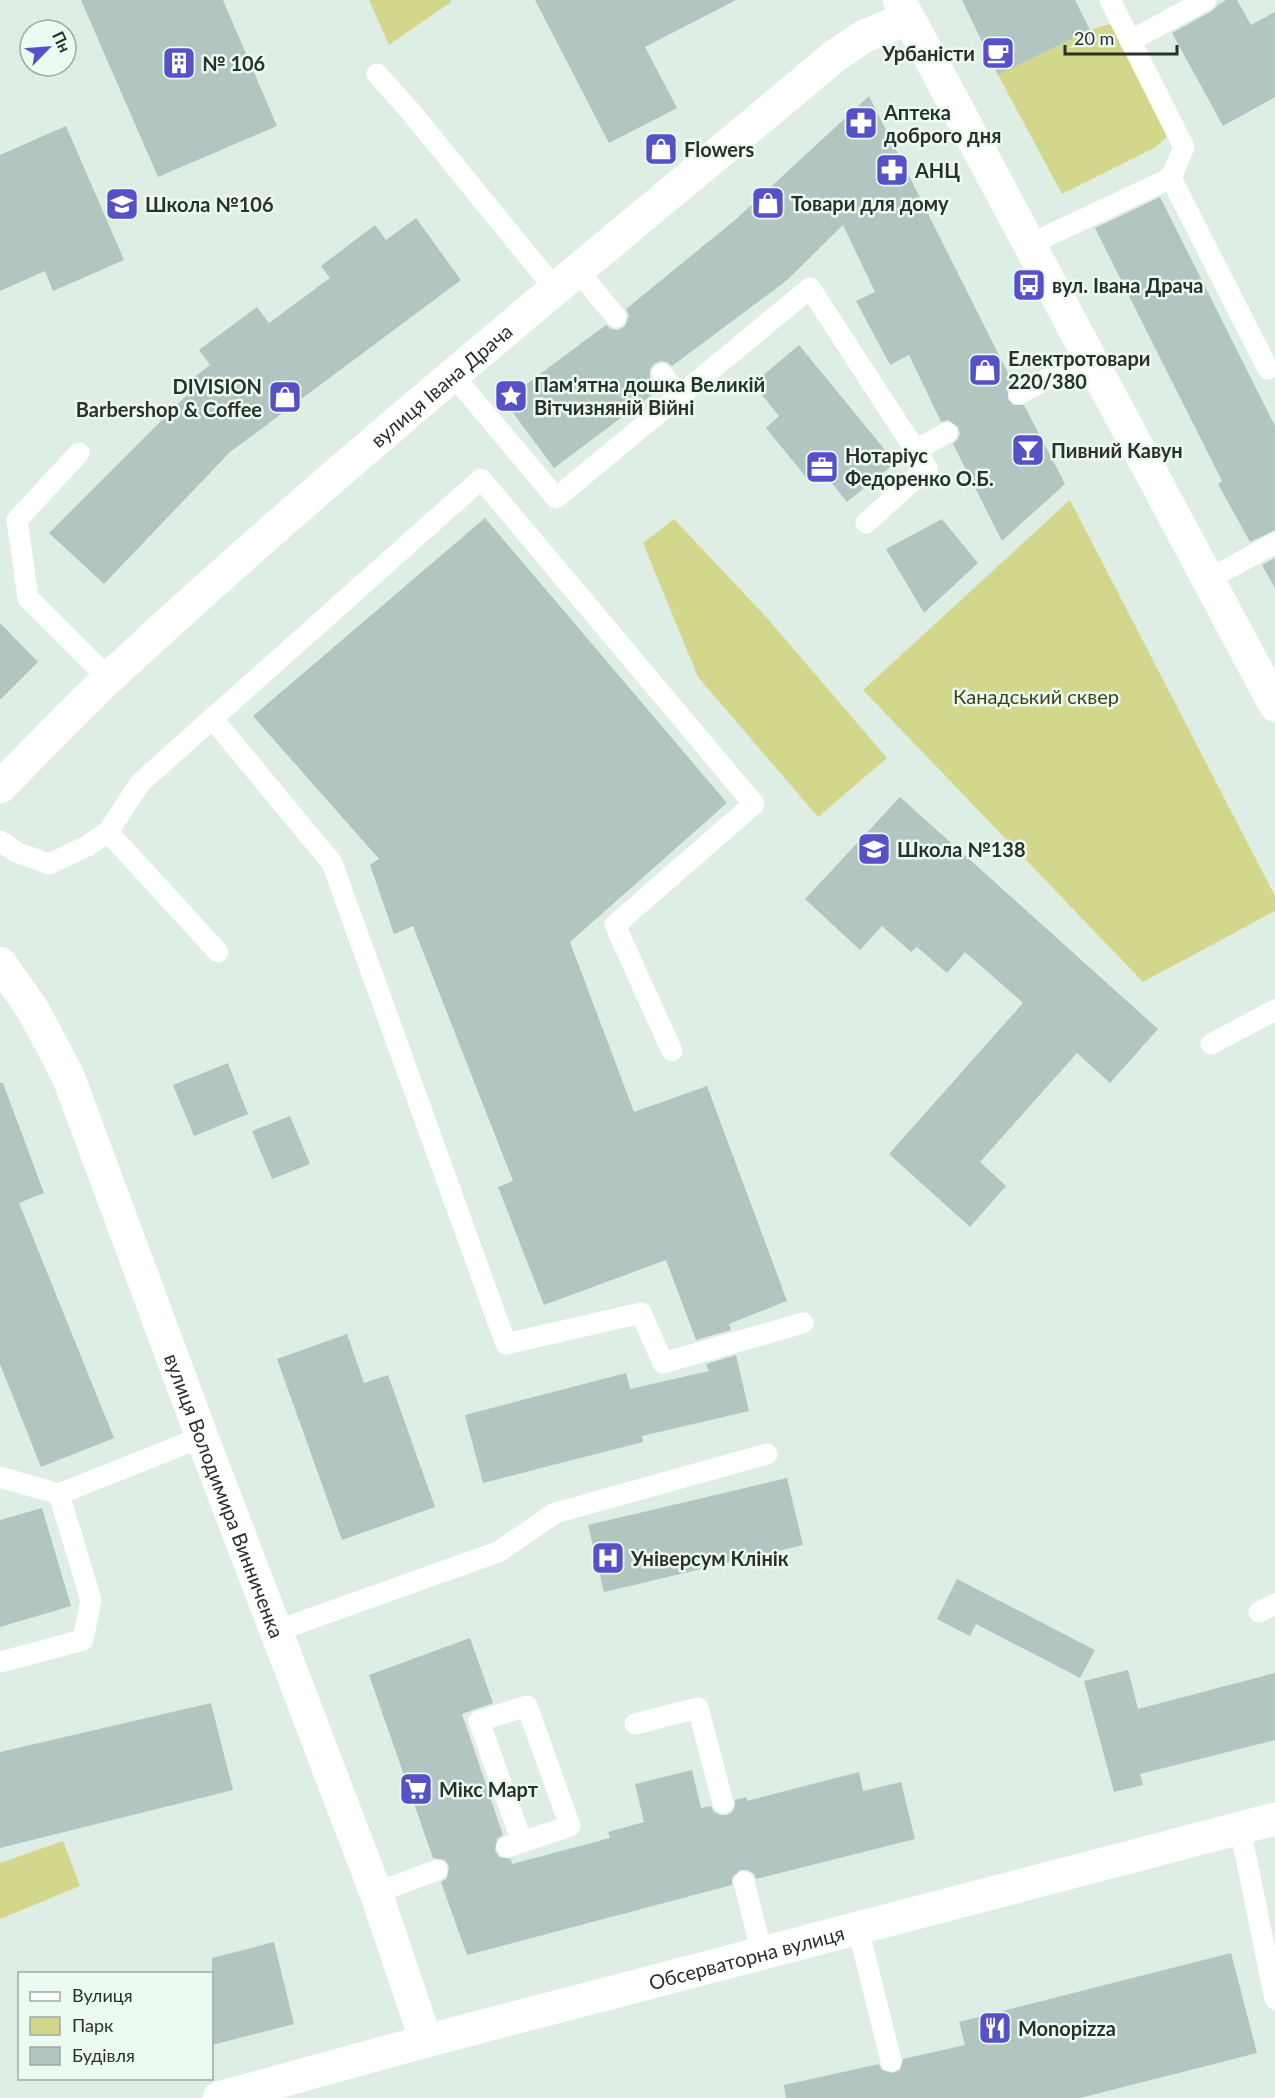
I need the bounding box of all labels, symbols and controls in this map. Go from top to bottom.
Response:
north arrow [18,18,78,78]
scale bar [1065,18,1178,56]
text: 20 m [1074,27,1114,49]
text: Пн [49,28,75,55]
cafe icon: Урбаністи [980,35,1016,71]
place label: Урбаністи [881,41,975,65]
building icon: № 106 [161,45,197,81]
place label: № 106 [202,51,265,75]
place label: Аптека доброго дня [883,100,1001,147]
pharmacy icon: Аптека доброго дня [843,105,879,141]
shop icon: Flowers [643,131,679,167]
place label: Flowers [684,137,754,161]
pharmacy icon: АНЦ [874,152,910,188]
place label: АНЦ [914,158,960,182]
shop icon: Товари для дому [750,185,786,221]
school or university icon: Школа №106 [104,186,140,222]
place label: Товари для дому [791,191,949,215]
place label: Школа №106 [145,192,274,216]
bus stop icon: вул. Івана Драча [1011,267,1047,303]
place label: вул. Івана Драча [1052,273,1203,297]
street label: вулиця Івана Драча [365,318,517,452]
place label: Електротовари 220/380 [1008,346,1150,393]
shop icon: Електротовари 220/380 [967,352,1003,388]
place label: Пам'ятна дошка Великій Вітчизняній Війні [534,372,765,419]
place label: DIVISION Barbershop & Coffee [76,374,262,421]
place icon: Пам'ятна дошка Великій Вітчизняній Війні [493,378,529,414]
shop icon: DIVISION Barbershop & Coffee [267,379,303,415]
bar icon: Пивний Кавун [1010,432,1046,468]
place label: Пивний Кавун [1051,438,1183,462]
place label: Нотаріус Федоренко О.Б. [845,443,994,490]
office icon: Нотаріус Федоренко О.Б. [804,449,840,485]
park label: Канадський сквер [953,684,1119,708]
school or university icon: Школа №138 [856,831,892,867]
place label: Школа №138 [897,837,1026,861]
street label: вулиця Володимира Винниченка [160,1350,290,1641]
hospital icon: Універсум Клінік [590,1540,626,1576]
place label: Універсум Клінік [630,1546,789,1570]
supermarket icon: Мікс Март [398,1771,434,1807]
place label: Мікс Март [439,1777,539,1801]
street label: Обсерваторна вулиця [646,1920,847,1994]
legend [18,1972,213,2080]
text: Вулиця [72,1984,133,2006]
restaurant icon: Monopizza [977,2010,1013,2046]
text: Парк [72,2014,114,2036]
place label: Monopizza [1018,2016,1116,2040]
text: Будівля [72,2044,135,2066]

